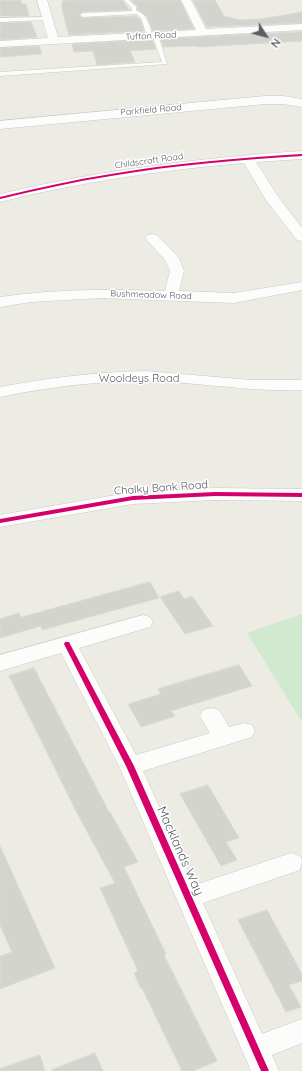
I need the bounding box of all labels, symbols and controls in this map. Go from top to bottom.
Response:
north arrow [246,16,286,56]
street label: Tufton Road [125,29,177,43]
text: N [268,36,284,50]
street label: Parkfield Road [120,102,182,118]
street label: Childscroft Road [114,151,184,171]
street label: Bushmeadow Road [110,288,192,302]
street label: Wooldeys Road [99,372,179,386]
street label: Chalky Bank Road [114,478,208,498]
street label: Macklands Way [153,804,207,898]

